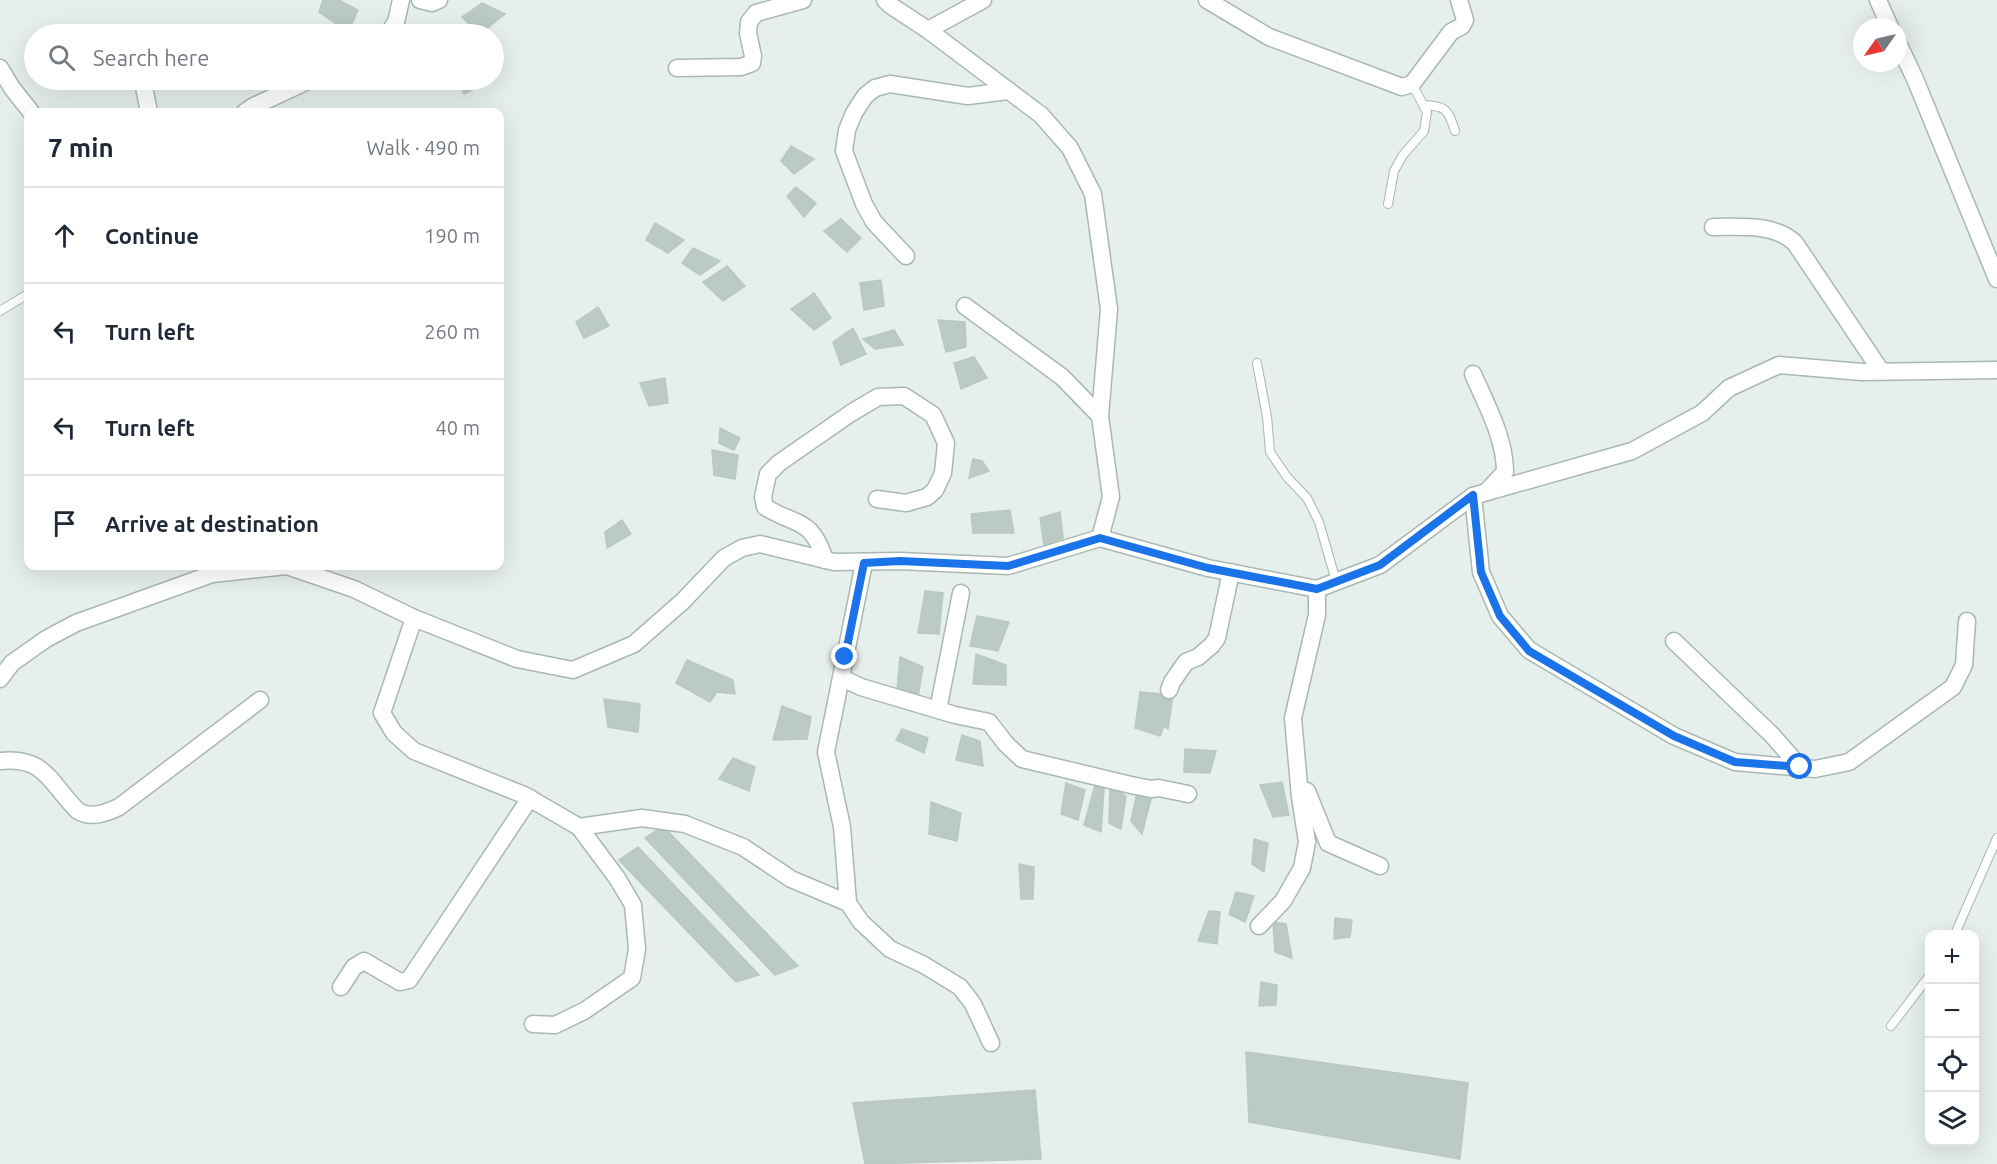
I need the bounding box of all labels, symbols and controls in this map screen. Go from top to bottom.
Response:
north arrow [1853,18,1907,72]
search box [24,24,504,90]
icon: search [45,41,78,74]
text: Search here [93,45,209,70]
text: 7 min [48,133,114,162]
text: Walk · 490 m [367,136,480,159]
icon: ahead [48,219,81,252]
text: Continue [105,223,199,248]
text: 190 m [424,224,480,247]
icon: left [48,315,81,348]
text: Turn left [105,319,195,344]
text: 260 m [424,320,480,343]
icon: left [48,411,81,444]
text: Turn left [105,415,195,440]
text: 40 m [436,416,480,439]
icon: arrive [48,507,81,540]
text: Arrive at destination [105,511,319,536]
route end [831,643,857,669]
route start [1786,753,1812,779]
map controls [1925,930,1979,1146]
button: + [1925,930,1979,984]
button: − [1925,984,1979,1038]
button: locate [1925,1038,1979,1092]
button: layers [1925,1092,1979,1146]

